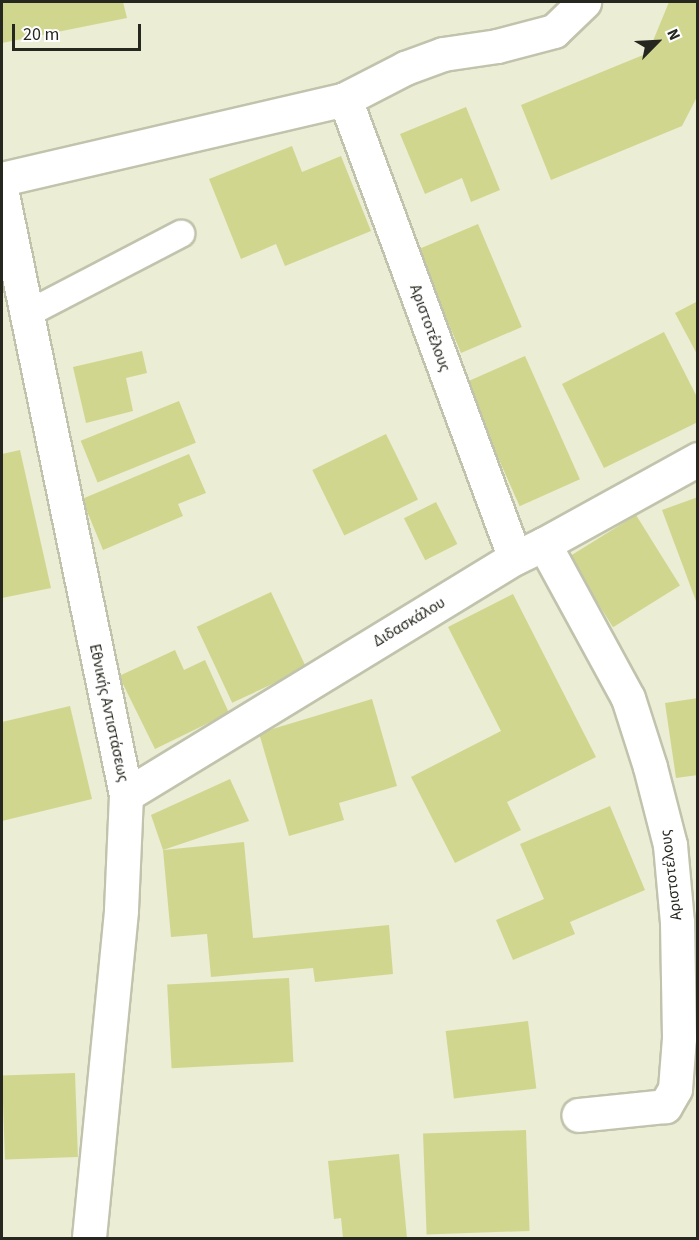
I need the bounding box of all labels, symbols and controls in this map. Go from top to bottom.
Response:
scale bar [15,12,144,50]
north arrow [627,12,687,72]
text: 20 m [23,22,59,47]
text: N [661,25,686,44]
street label: Αριστοτέλους [405,282,455,374]
street label: Διδασκάλου [369,593,449,651]
street label: Εθνικής Αντιστάσεως [85,642,133,784]
street label: Αριστοτέλους [656,828,686,922]

